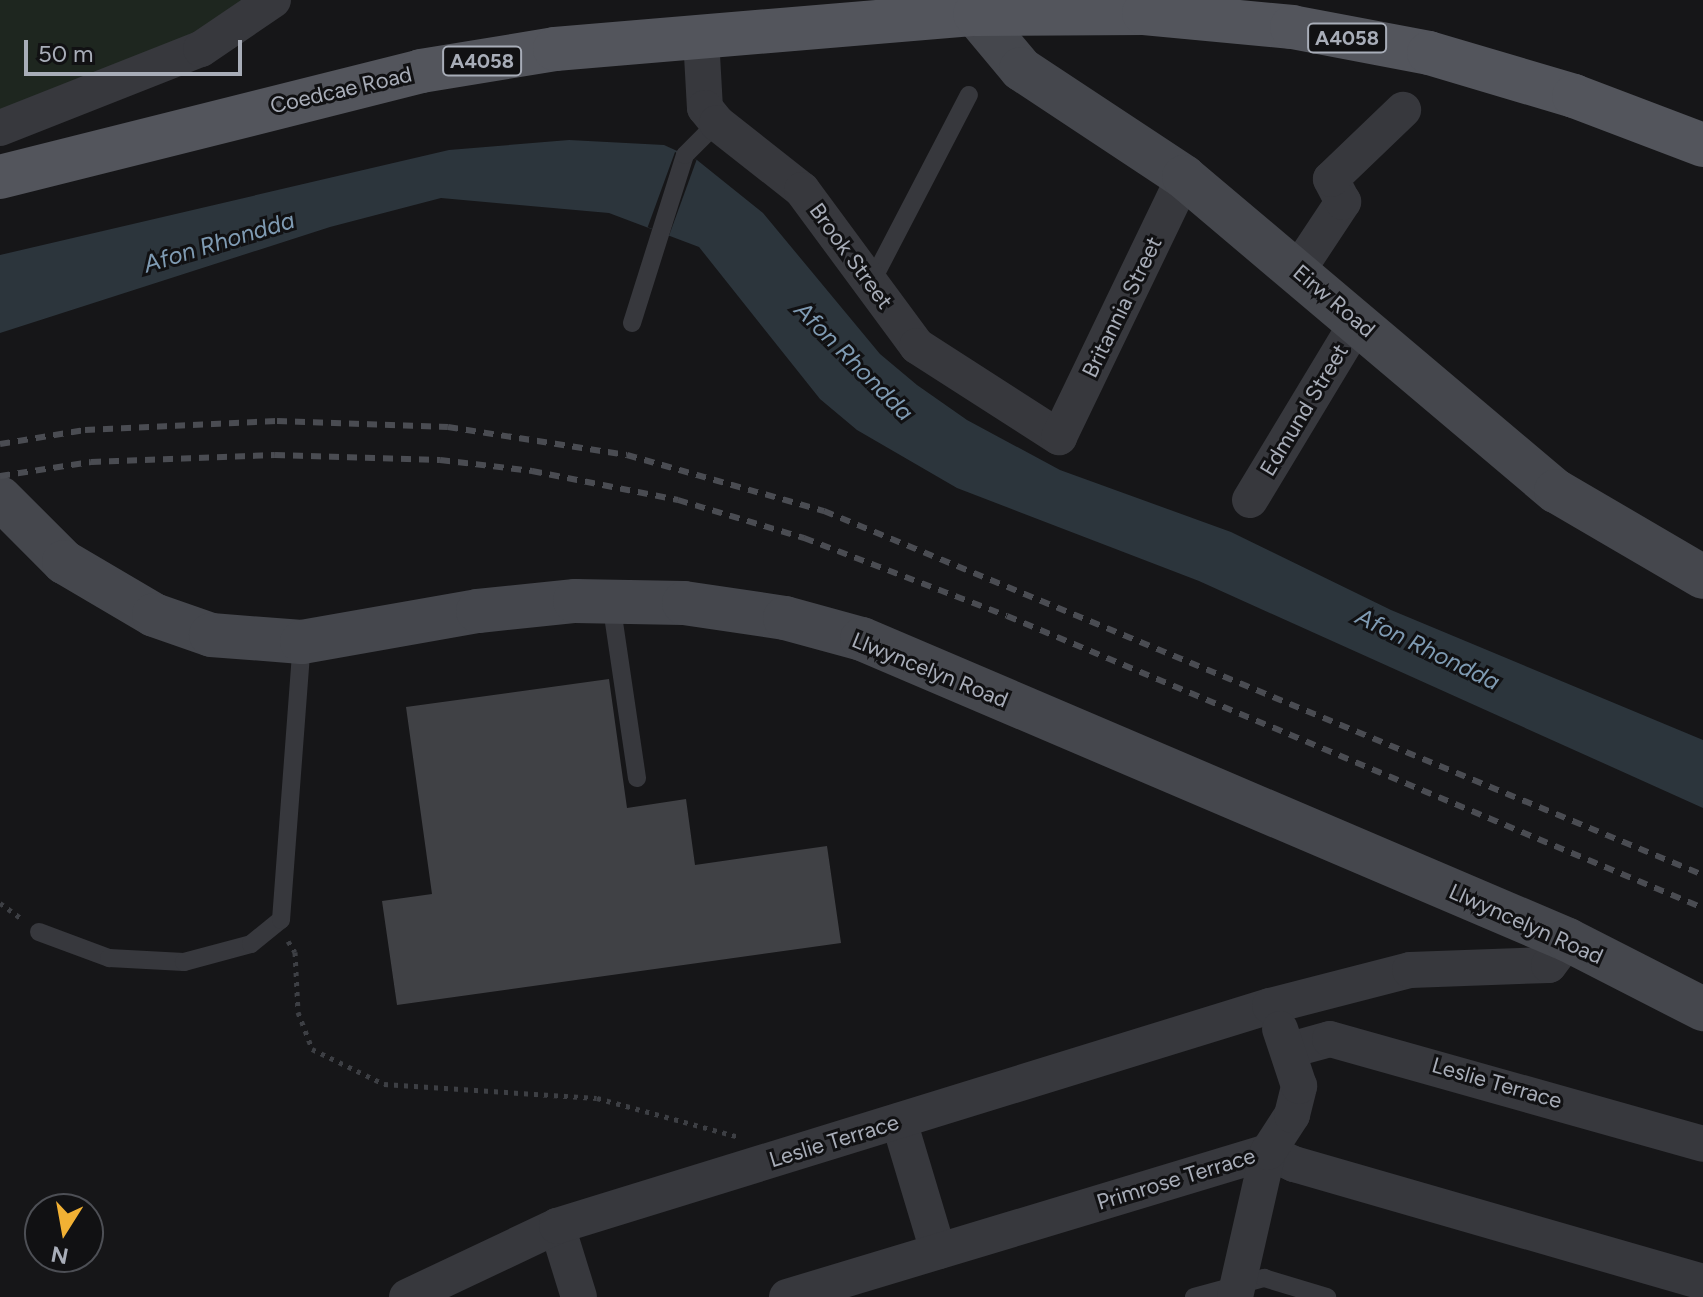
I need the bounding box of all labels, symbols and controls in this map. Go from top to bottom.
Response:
road number: A4058 [1307,22,1387,54]
scale bar [28,24,246,74]
text: 50 m [38,39,94,68]
road number: A4058 [442,45,522,77]
street label: Coedcae Road [268,61,414,119]
street label: Brook Street [804,198,898,314]
water label: Afon Rhondda [140,205,298,279]
street label: Britannia Street [1077,232,1167,382]
street label: Eirw Road [1288,259,1380,343]
water label: Afon Rhondda [789,296,919,426]
street label: Edmund Street [1254,339,1354,481]
water label: Afon Rhondda [1351,602,1505,696]
street label: Llwyncelyn Road [848,627,1012,713]
street label: Llwyncelyn Road [1445,878,1607,970]
street label: Leslie Terrace [1429,1052,1565,1114]
street label: Leslie Terrace [766,1109,902,1173]
street label: Primrose Terrace [1093,1142,1259,1216]
north arrow [24,1193,104,1273]
text: N [49,1240,71,1270]

